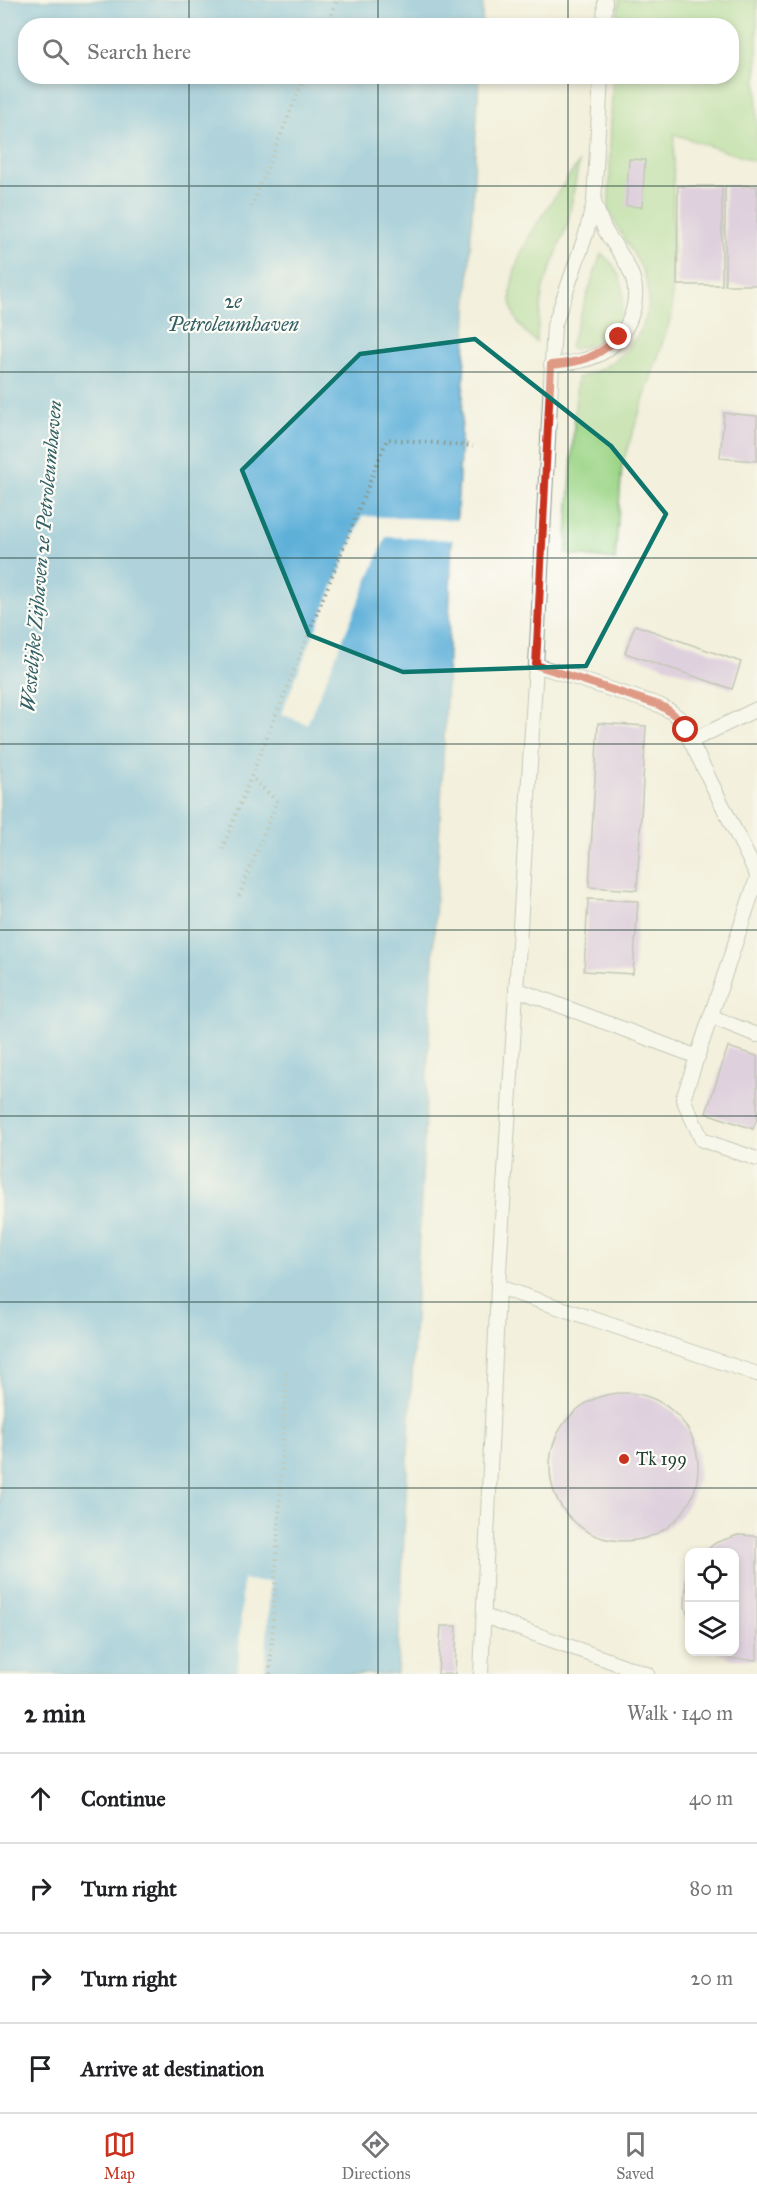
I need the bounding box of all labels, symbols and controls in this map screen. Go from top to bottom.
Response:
search box [18,18,739,84]
icon: search [39,35,72,68]
text: Search here [87,38,191,65]
water label: 2e Petroleumhaven [167,289,299,336]
route end [605,323,631,349]
water label: Westelijke Zijhaven 2e Petroleumhaven [15,399,67,712]
route start [672,716,698,742]
place label: Tk 199 [636,1448,687,1470]
marker: Tk 199 [617,1452,631,1466]
map controls [685,1548,739,1656]
button: locate [685,1548,739,1602]
button: layers [685,1602,739,1656]
text: 2 min [24,1697,85,1729]
text: Walk · 140 m [627,1701,733,1725]
icon: ahead [24,1782,57,1815]
text: Continue [81,1785,166,1812]
text: 40 m [689,1786,733,1810]
icon: right [24,1872,57,1905]
text: Turn right [81,1875,177,1902]
text: 80 m [690,1876,733,1900]
icon: right [24,1962,57,1995]
text: Turn right [81,1965,177,1992]
text: 20 m [690,1966,733,1990]
icon: arrive [24,2052,57,2085]
text: Arrive at destination [81,2055,264,2082]
tab: Map [103,2128,136,2183]
tab: Directions [342,2128,410,2183]
tab: Saved [616,2128,654,2183]

